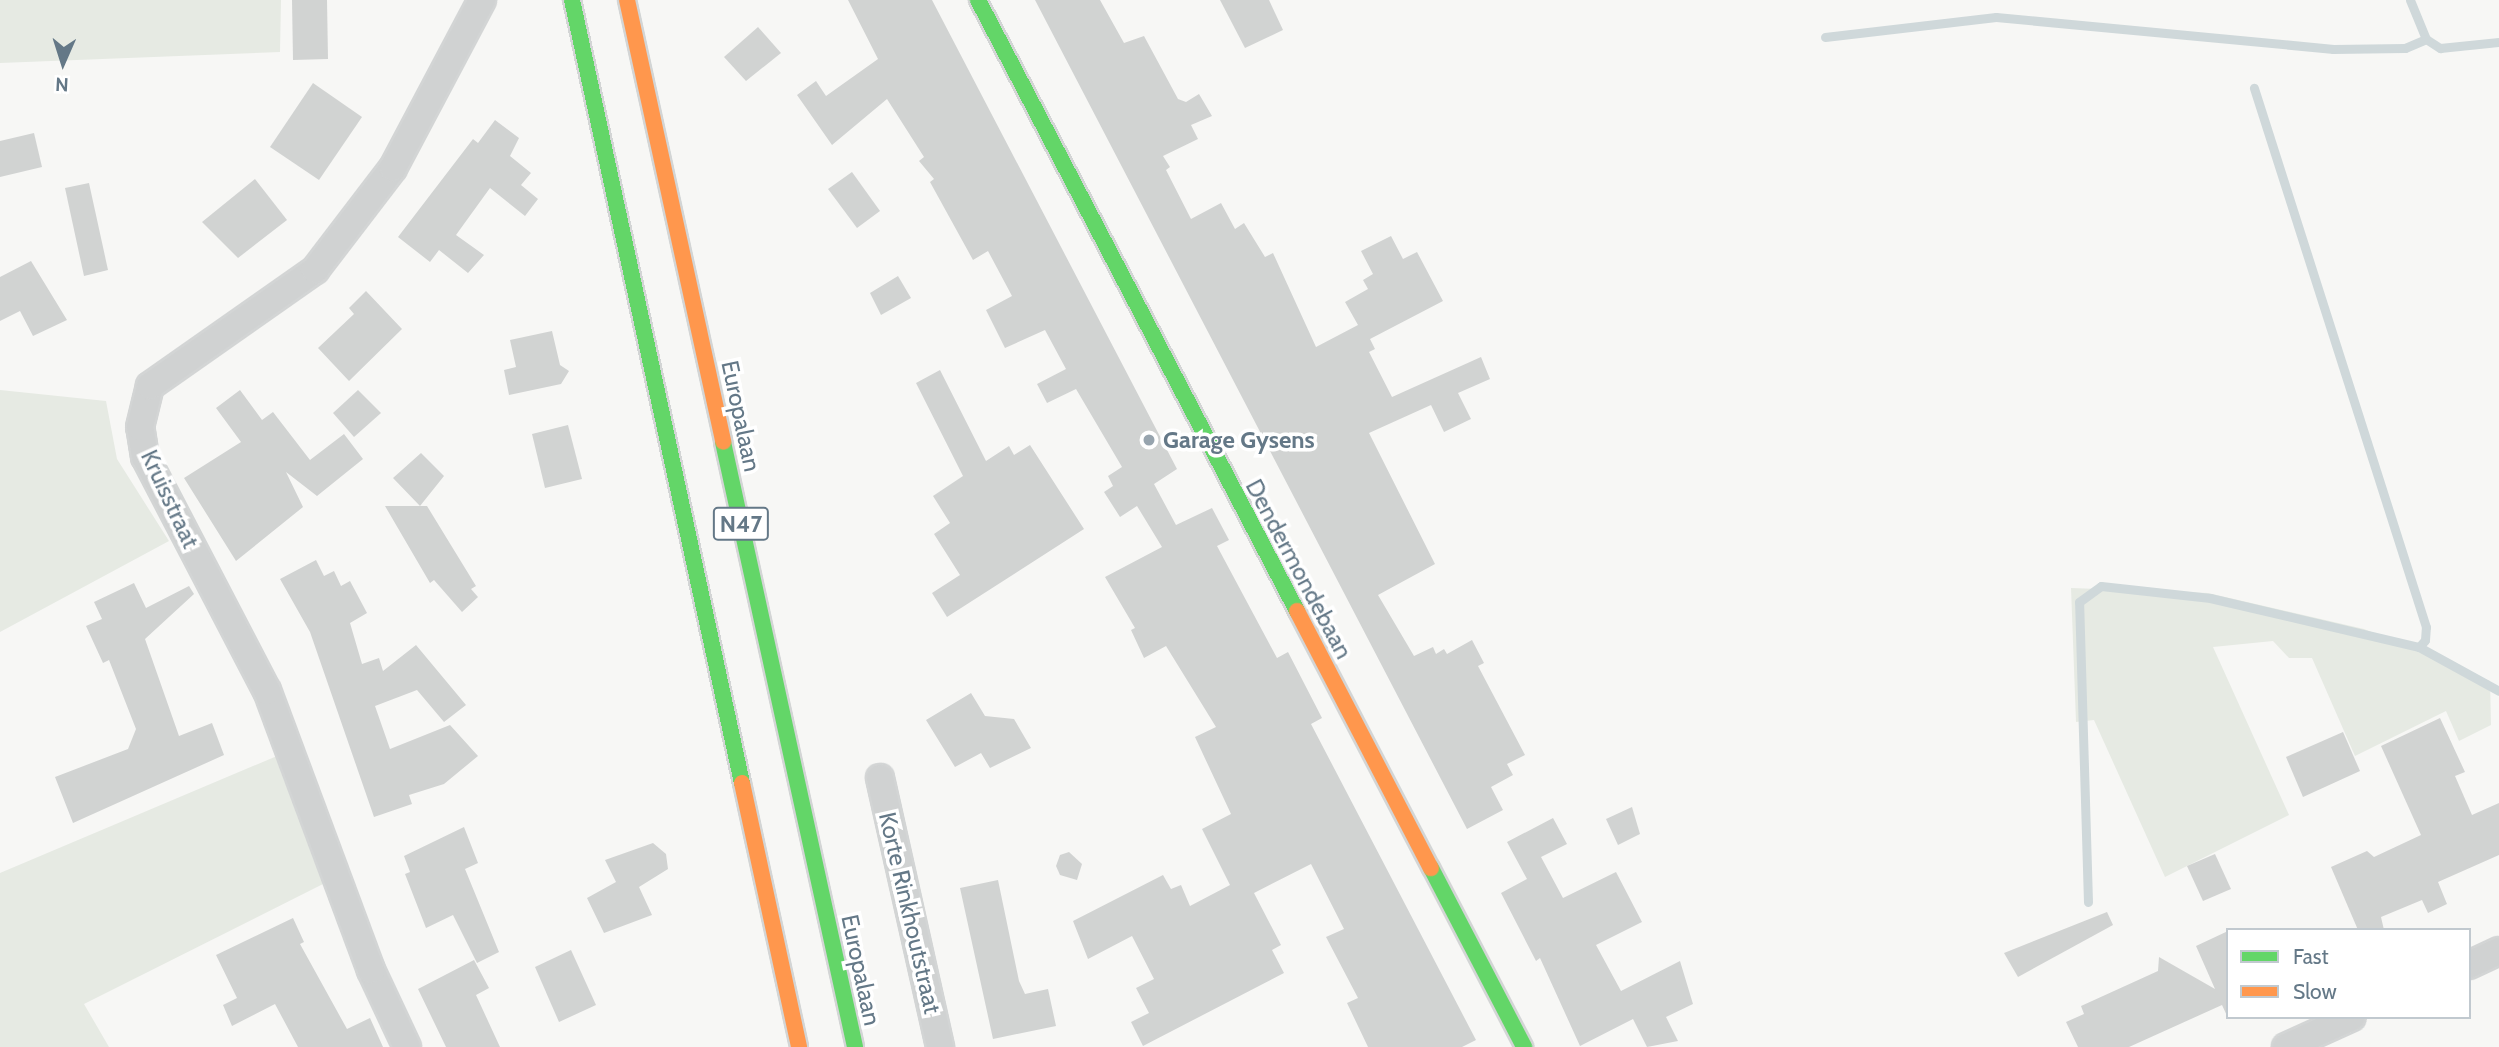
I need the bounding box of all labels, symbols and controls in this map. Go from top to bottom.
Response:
north arrow [28,28,98,98]
text: N [55,73,69,96]
street label: Europalaan [715,358,767,474]
place label: Garage Gysens [1163,426,1315,454]
marker: Garage Gysens [1141,432,1157,448]
street label: Kruisstraat [135,445,205,553]
street label: Dendermondebaan [1240,474,1358,664]
road number: N47 [711,504,771,544]
street label: Korte Rinkhoutstraat [873,809,947,1017]
street label: Europalaan [835,912,887,1028]
legend [2226,928,2471,1019]
text: Fast [2293,944,2329,969]
text: Slow [2293,979,2337,1004]

